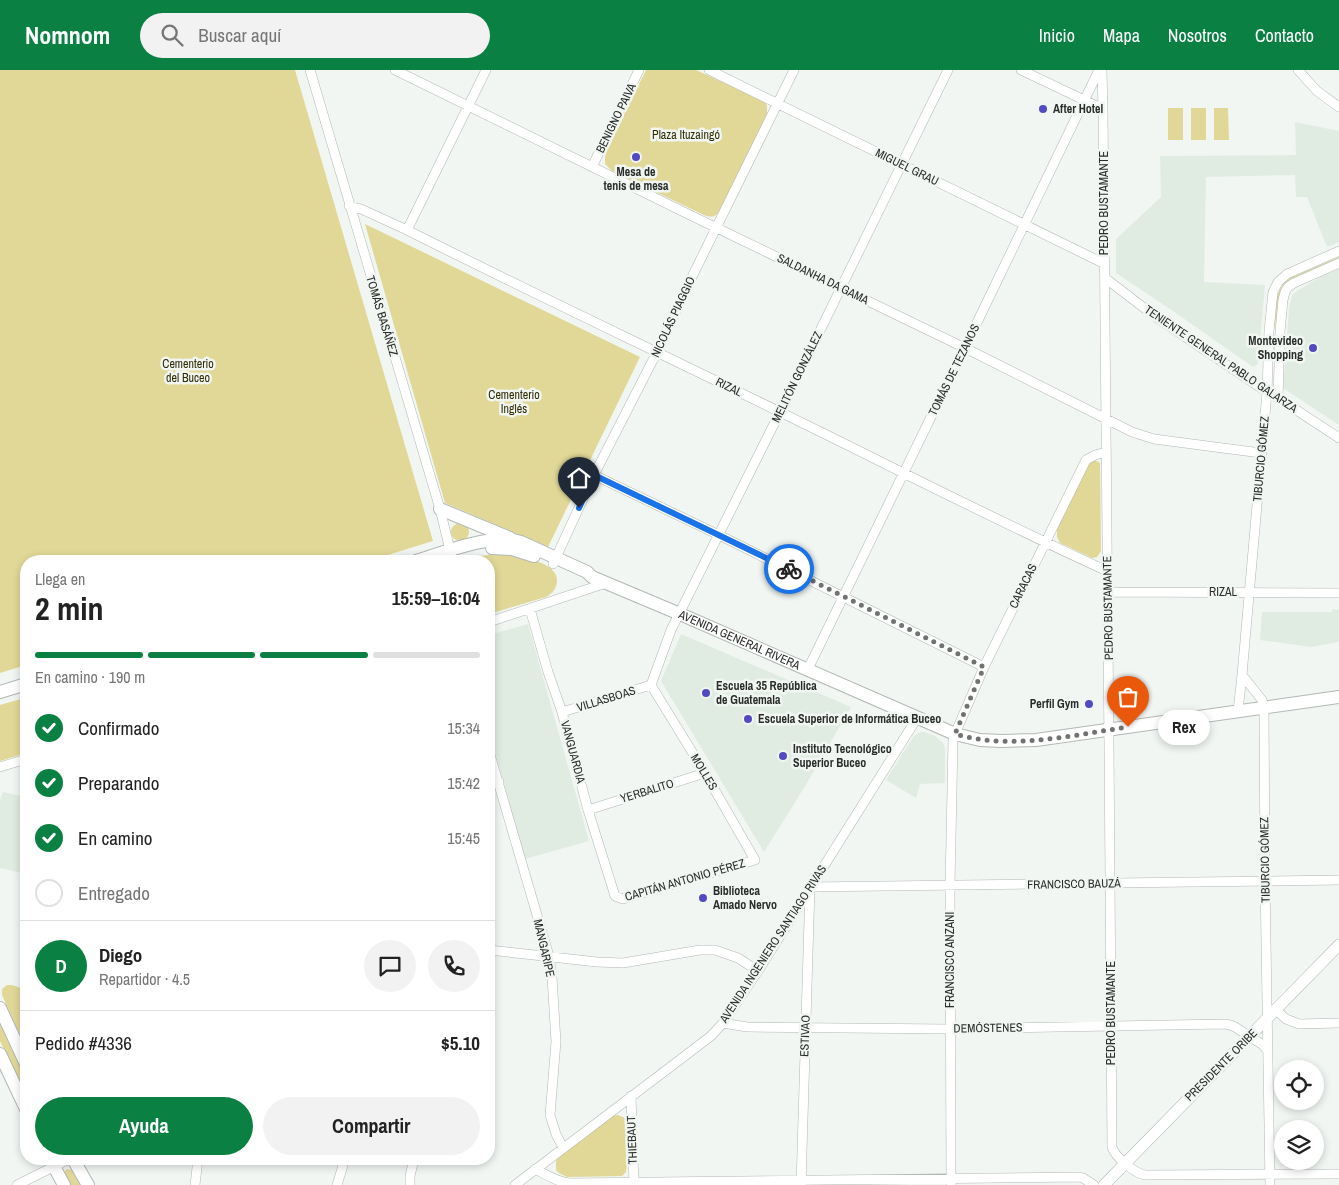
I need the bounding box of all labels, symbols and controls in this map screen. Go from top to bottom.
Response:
search box [140,13,490,58]
text: Nomnom [25,19,110,51]
icon: search [158,21,186,49]
text: Buscar aquí [198,22,281,48]
text: Inicio [1039,23,1075,48]
text: Mapa [1103,23,1140,48]
text: Nosotros [1168,23,1227,48]
text: Contacto [1255,23,1314,48]
street label: BENIGNO PAIVA [592,80,640,156]
place label: After Hotel [1053,101,1104,117]
marker: After Hotel [1037,103,1049,115]
park label: Plaza Ituzaingó [652,127,720,143]
street label: MIGUEL GRAU [873,145,941,189]
marker: Mesa de tenis de mesa [630,151,642,163]
street label: PEDRO BUSTAMANTE [1096,151,1112,255]
place label: Mesa de tenis de mesa [603,164,669,194]
street label: SALDANHA DA GAMA [775,250,872,308]
street label: TOMÁS BASÁÑEZ [362,274,402,358]
street label: NICOLÁS PIAGGIO [647,274,699,360]
street label: TENIENTE GENERAL PABLO GALARZA [1141,302,1301,417]
street label: TOMÁS DE TEZANOS [925,321,983,419]
street label: MELITÓN GONZÁLEZ [768,329,826,425]
place label: Montevideo Shopping [1248,333,1303,363]
marker: Montevideo Shopping [1307,342,1319,354]
park label: Cementerio del Buceo [162,356,214,386]
street label: RIZAL [713,374,746,401]
park label: Cementerio Inglés [488,387,540,417]
street label: TIBURCIO GÓMEZ [1249,416,1273,502]
pin [558,457,600,508]
icon: home [565,464,593,492]
courier [764,544,814,594]
icon: bike [775,555,803,583]
street label: PEDRO BUSTAMANTE [1099,556,1117,660]
street label: CARACAS [1005,561,1041,611]
text: Llega en [35,568,85,590]
street label: RIZAL [1209,584,1237,600]
text: 15:59–16:04 [392,585,480,611]
text: 2 min [35,587,104,630]
street label: AVENIDA GENERAL RIVERA [675,606,803,674]
text: En camino · 190 m [35,666,145,688]
pin [1107,676,1149,727]
place label: Escuela 35 República de Guatemala [716,678,817,708]
street label: VILLASBOAS [575,682,638,716]
icon: bag [1114,683,1142,711]
marker: Escuela 35 República de Guatemala [700,687,712,699]
place label: Perfil Gym [1030,696,1079,712]
marker: Perfil Gym [1083,698,1095,710]
callout: Rex [1158,710,1210,744]
place label: Escuela Superior de Informática Buceo [758,711,941,727]
marker: Escuela Superior de Informática Buceo [742,713,754,725]
icon: check [35,714,63,742]
text: Confirmado [78,715,159,741]
text: Rex [1172,716,1196,738]
text: 15:34 [447,717,480,739]
street label: VANGUARDIA [557,719,589,786]
place label: Instituto Tecnológico Superior Buceo [793,741,892,771]
marker: Instituto Tecnológico Superior Buceo [777,750,789,762]
street label: MOLLES [687,751,721,794]
icon: check [35,769,63,797]
text: Preparando [78,770,159,796]
text: 15:42 [447,772,480,794]
street label: YERBALITO [618,775,676,807]
street label: TIBURCIO GÓMEZ [1256,817,1274,903]
icon: check [35,824,63,852]
text: En camino [78,825,152,851]
text: 15:45 [447,827,480,849]
street label: CAPITÁN ANTONIO PÉREZ [623,855,747,905]
street label: AVENIDA INGENIERO SANTIAGO RIVAS [715,862,830,1027]
street label: FRANCISCO BAUZÁ [1027,875,1121,893]
text: Entregado [78,880,150,906]
place label: Biblioteca Amado Nervo [713,883,777,913]
marker: Biblioteca Amado Nervo [697,892,709,904]
street label: FRANCISCO ANZANI [942,912,958,1008]
street label: MANGARIPE [530,917,558,979]
button: chat [364,940,416,992]
button: phone [428,940,480,992]
text: Diego [99,942,142,968]
text: D [55,953,67,979]
street label: PEDRO BUSTAMANTE [1103,961,1119,1065]
text: Repartidor · 4.5 [99,968,190,990]
street label: ESTIVAO [796,1014,814,1057]
street label: DEMÓSTENES [953,1019,1023,1037]
street label: PRESIDENTE ORIBE [1181,1025,1261,1105]
text: Pedido #4336 [35,1030,132,1056]
text: $5.10 [441,1030,480,1056]
map controls [1274,1060,1324,1170]
button: locate [1274,1060,1324,1110]
button: Ayuda [35,1097,253,1155]
button: Compartir [263,1097,480,1155]
street label: THIEBAUT [623,1115,641,1165]
button: layers [1274,1120,1324,1170]

